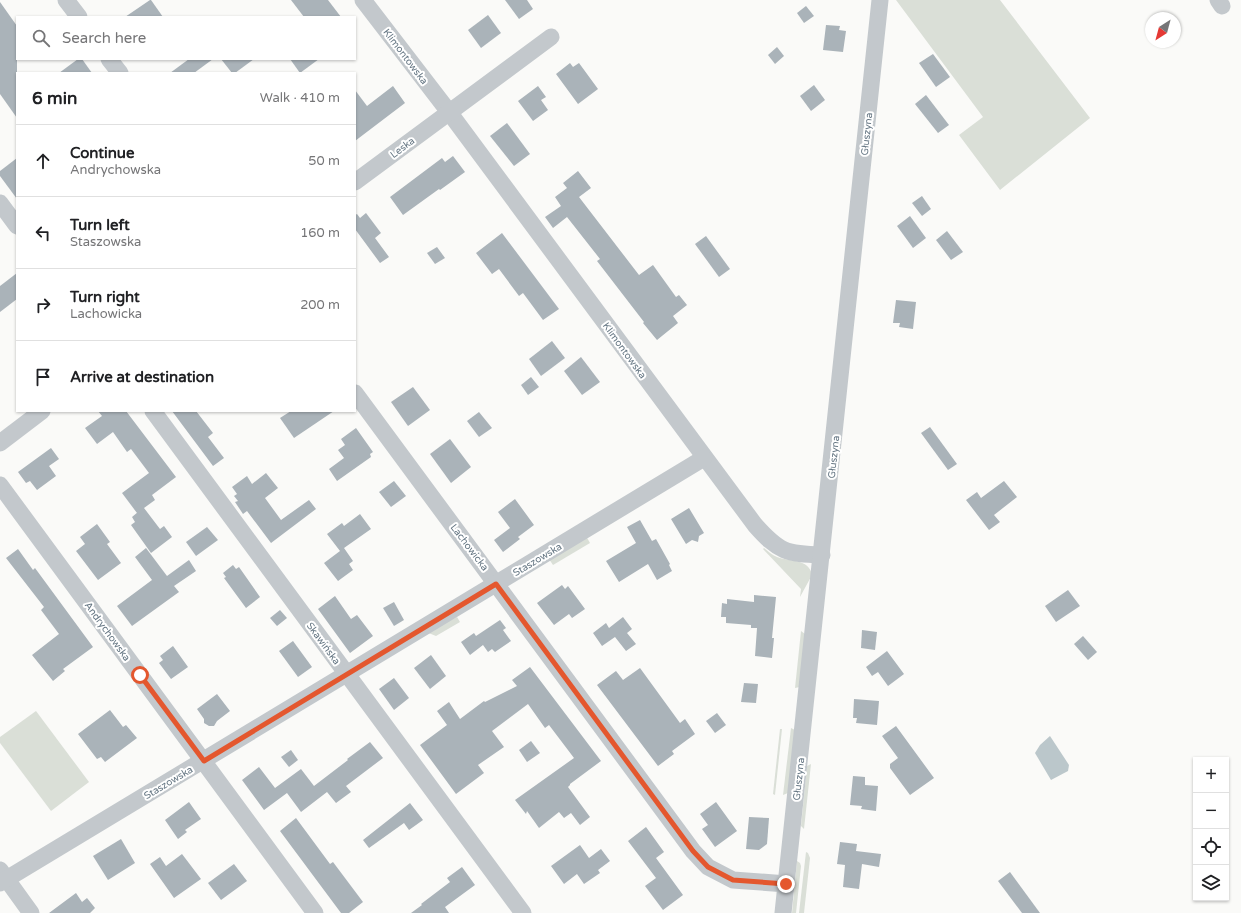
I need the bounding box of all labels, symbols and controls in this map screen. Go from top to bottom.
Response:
north arrow [1145,12,1181,48]
search box [16,16,356,60]
street label: Klimontowska [380,26,430,87]
icon: search [30,27,52,49]
text: Search here [62,29,146,47]
text: 6 min [32,88,77,109]
text: Walk · 410 m [260,90,340,106]
street label: Głuszyna [859,112,875,156]
street label: Leska [388,135,417,161]
text: Continue [70,144,134,162]
icon: ahead [32,150,54,172]
text: 50 m [308,153,340,169]
text: Andrychowska [70,162,161,178]
text: Turn left [70,216,130,234]
icon: left [32,222,54,244]
text: 160 m [300,225,340,241]
text: Staszowska [70,234,141,250]
text: Turn right [70,288,140,306]
icon: right [32,294,54,316]
text: 200 m [300,297,340,313]
text: Lachowicka [70,306,142,322]
street label: Klimontowska [600,320,649,381]
icon: arrive [32,366,54,388]
text: Arrive at destination [70,368,214,386]
street label: Głuszyna [826,435,842,479]
street label: Lachowicka [448,522,491,573]
street label: Staszowska [511,541,564,579]
street label: Andrychowska [82,600,133,663]
street label: Skawińska [304,620,343,667]
route start [131,666,149,684]
street label: Głuszyna [791,757,807,801]
map controls [1193,757,1229,901]
button: + [1193,757,1229,793]
street label: Staszowska [142,764,195,802]
button: − [1193,793,1229,829]
button: locate [1193,829,1229,865]
button: layers [1193,865,1229,901]
route end [777,875,795,893]

